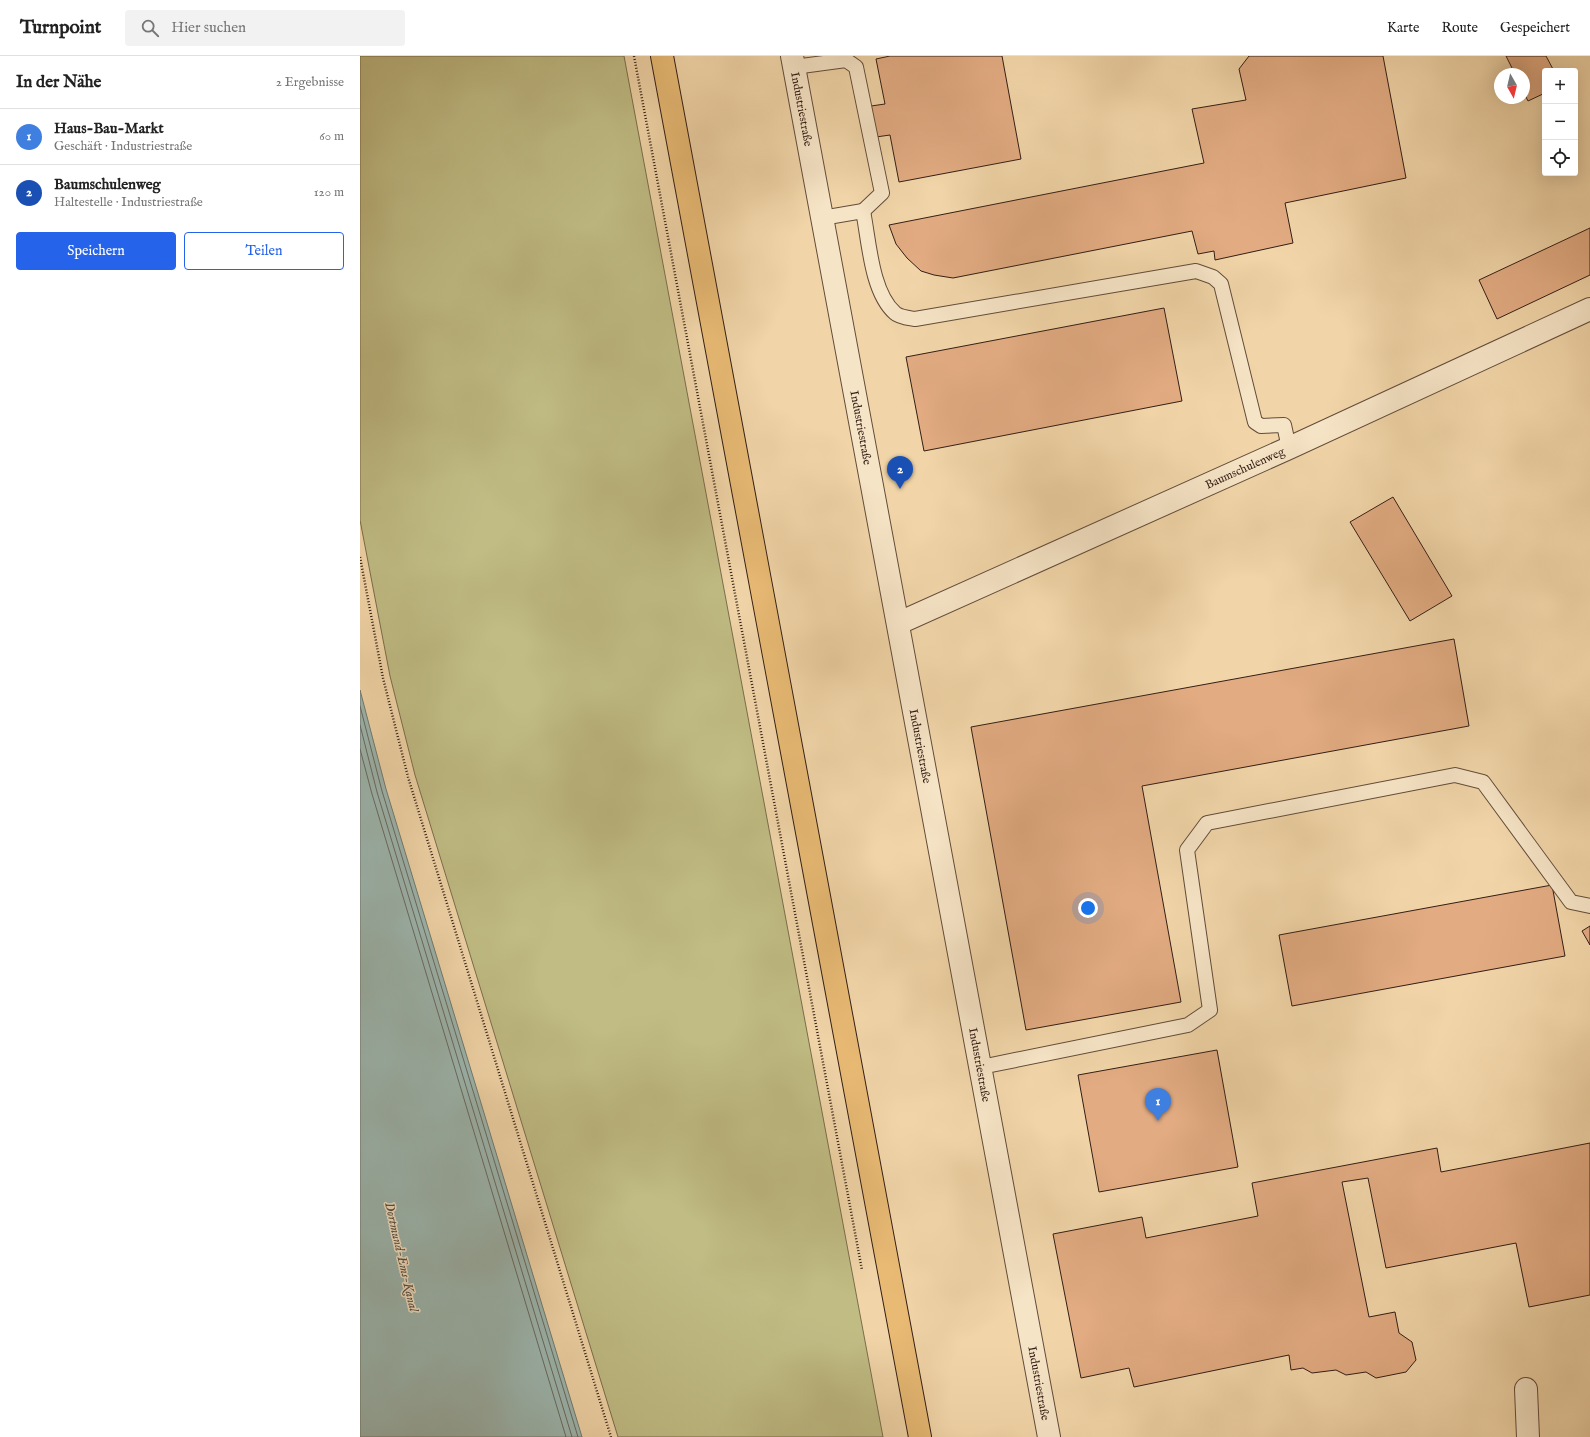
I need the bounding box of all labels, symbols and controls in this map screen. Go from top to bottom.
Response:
search box [125,10,405,46]
text: Turnpoint [20,16,101,40]
icon: search [139,17,161,39]
text: Hier suchen [171,18,246,37]
text: Karte [1387,19,1419,37]
text: Route [1441,19,1478,37]
text: Gespeichert [1500,19,1570,37]
north arrow [1494,68,1530,104]
map controls [1542,68,1578,176]
button: + [1542,68,1578,104]
street label: Industriestraße [788,71,816,148]
text: In der Nähe [16,72,101,93]
text: 2 Ergebnisse [276,74,344,91]
button: − [1542,104,1578,140]
text: Haus-Bau-Markt [54,119,164,138]
text: 1 [27,128,31,145]
text: 60 m [319,128,344,145]
text: Geschäft · Industriestraße [54,138,192,155]
button: locate [1542,140,1578,176]
text: Baumschulenweg [54,175,161,194]
text: 2 [26,184,32,201]
text: 120 m [314,184,344,201]
text: Haltestelle · Industriestraße [54,194,203,211]
button: Speichern [16,232,176,270]
button: Teilen [184,232,344,270]
street label: Industriestraße [847,389,876,466]
street label: Baumschulenweg [1203,443,1287,492]
pin: 2 [887,456,913,489]
street label: Industriestraße [906,708,935,785]
your location [1078,898,1098,918]
street label: Industriestraße [965,1026,994,1104]
pin: 1 [1145,1088,1171,1121]
water label: Dortmund-Ems-Kanal [380,1201,422,1314]
street label: Industriestraße [1025,1345,1053,1422]

